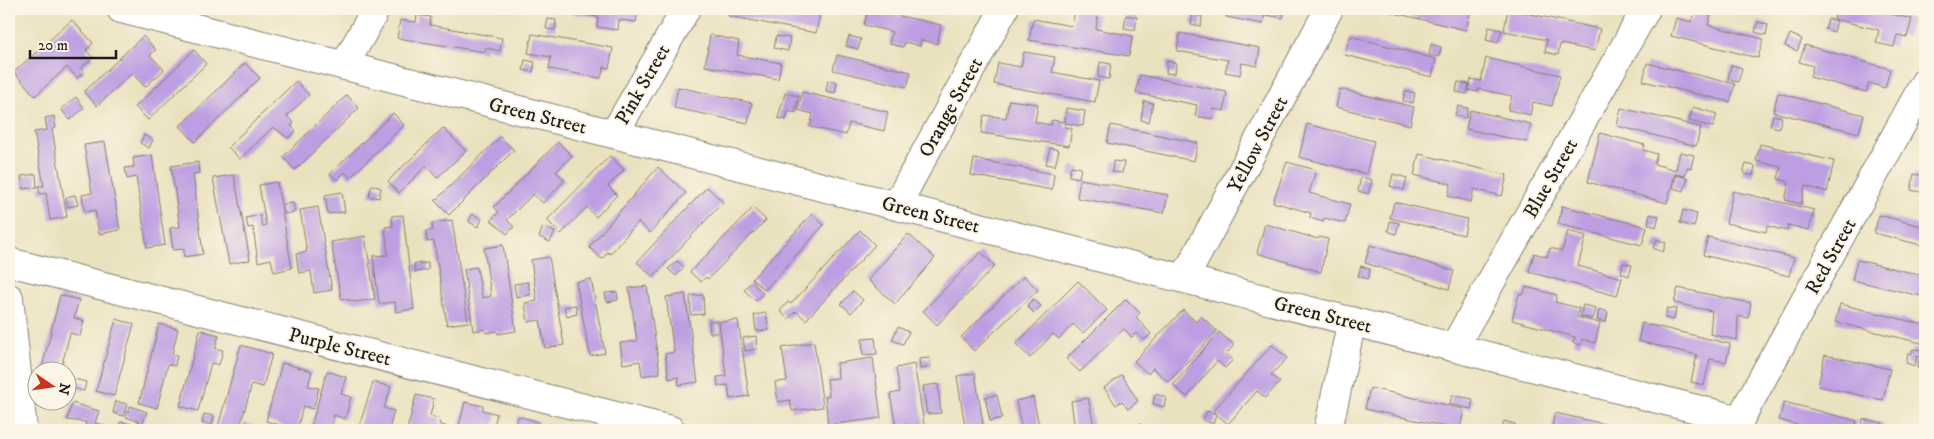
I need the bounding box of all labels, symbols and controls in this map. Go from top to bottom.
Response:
scale bar [30,28,116,60]
text: 20 m [38,36,68,55]
street label: Pink Street [610,40,676,129]
street label: Orange Street [914,53,989,162]
street label: Green Street [486,92,589,141]
street label: Yellow Street [1222,92,1294,197]
street label: Blue Street [1518,134,1584,223]
street label: Green Street [879,191,982,240]
street label: Red Street [1800,214,1862,299]
street label: Green Street [1271,291,1374,340]
street label: Purple Street [286,323,393,372]
north arrow [28,362,78,412]
text: N [54,381,74,397]

